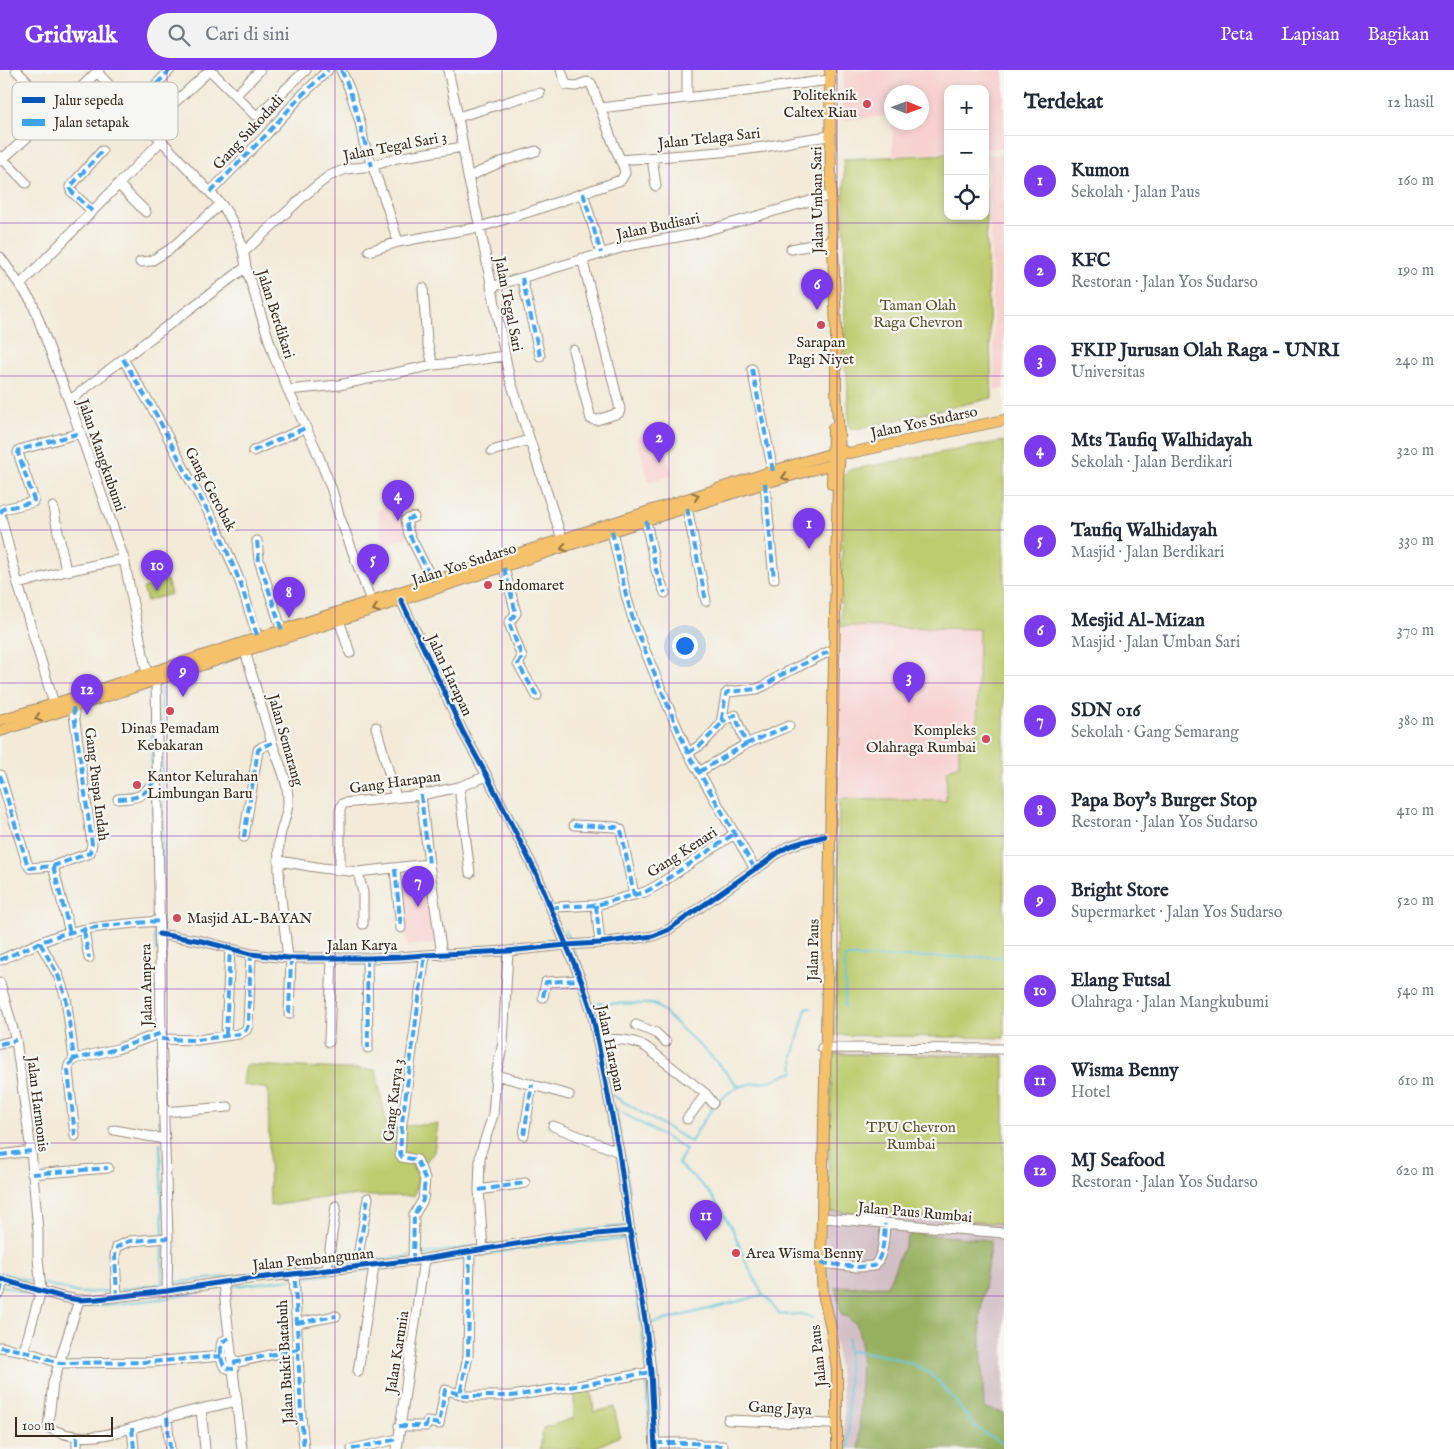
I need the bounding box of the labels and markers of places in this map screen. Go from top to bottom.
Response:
place label: Politeknik Caltex Riau [783,86,858,122]
marker: Politeknik Caltex Riau [861,98,873,110]
pin: 6 [801,269,833,310]
marker: Sarapan Pagi Niyet [815,319,827,331]
place label: Sarapan Pagi Niyet [788,333,854,369]
pin: 2 [643,422,675,463]
pin: 4 [382,480,414,521]
pin: 1 [793,508,825,549]
pin: 5 [357,544,389,585]
pin: 10 [141,550,173,591]
place label: Indomaret [498,576,564,595]
pin: 8 [273,577,305,618]
marker: Indomaret [482,579,494,591]
pin: 9 [167,656,199,697]
pin: 3 [893,662,925,703]
pin: 12 [71,674,103,715]
marker: Dinas Pemadam Kebakaran [164,705,176,717]
place label: Dinas Pemadam Kebakaran [121,719,220,755]
place label: Kompleks Olahraga Rumbai [866,721,976,757]
marker: Kompleks Olahraga Rumbai [980,733,992,745]
place label: Kantor Kelurahan Limbungan Baru [147,767,258,803]
marker: Kantor Kelurahan Limbungan Baru [131,779,143,791]
pin: 7 [402,866,434,907]
place label: Masjid AL-BAYAN [187,909,312,928]
marker: Masjid AL-BAYAN [171,912,183,924]
pin: 11 [690,1200,722,1241]
place label: Area Wisma Benny [745,1244,864,1263]
marker: Area Wisma Benny [730,1247,742,1259]

